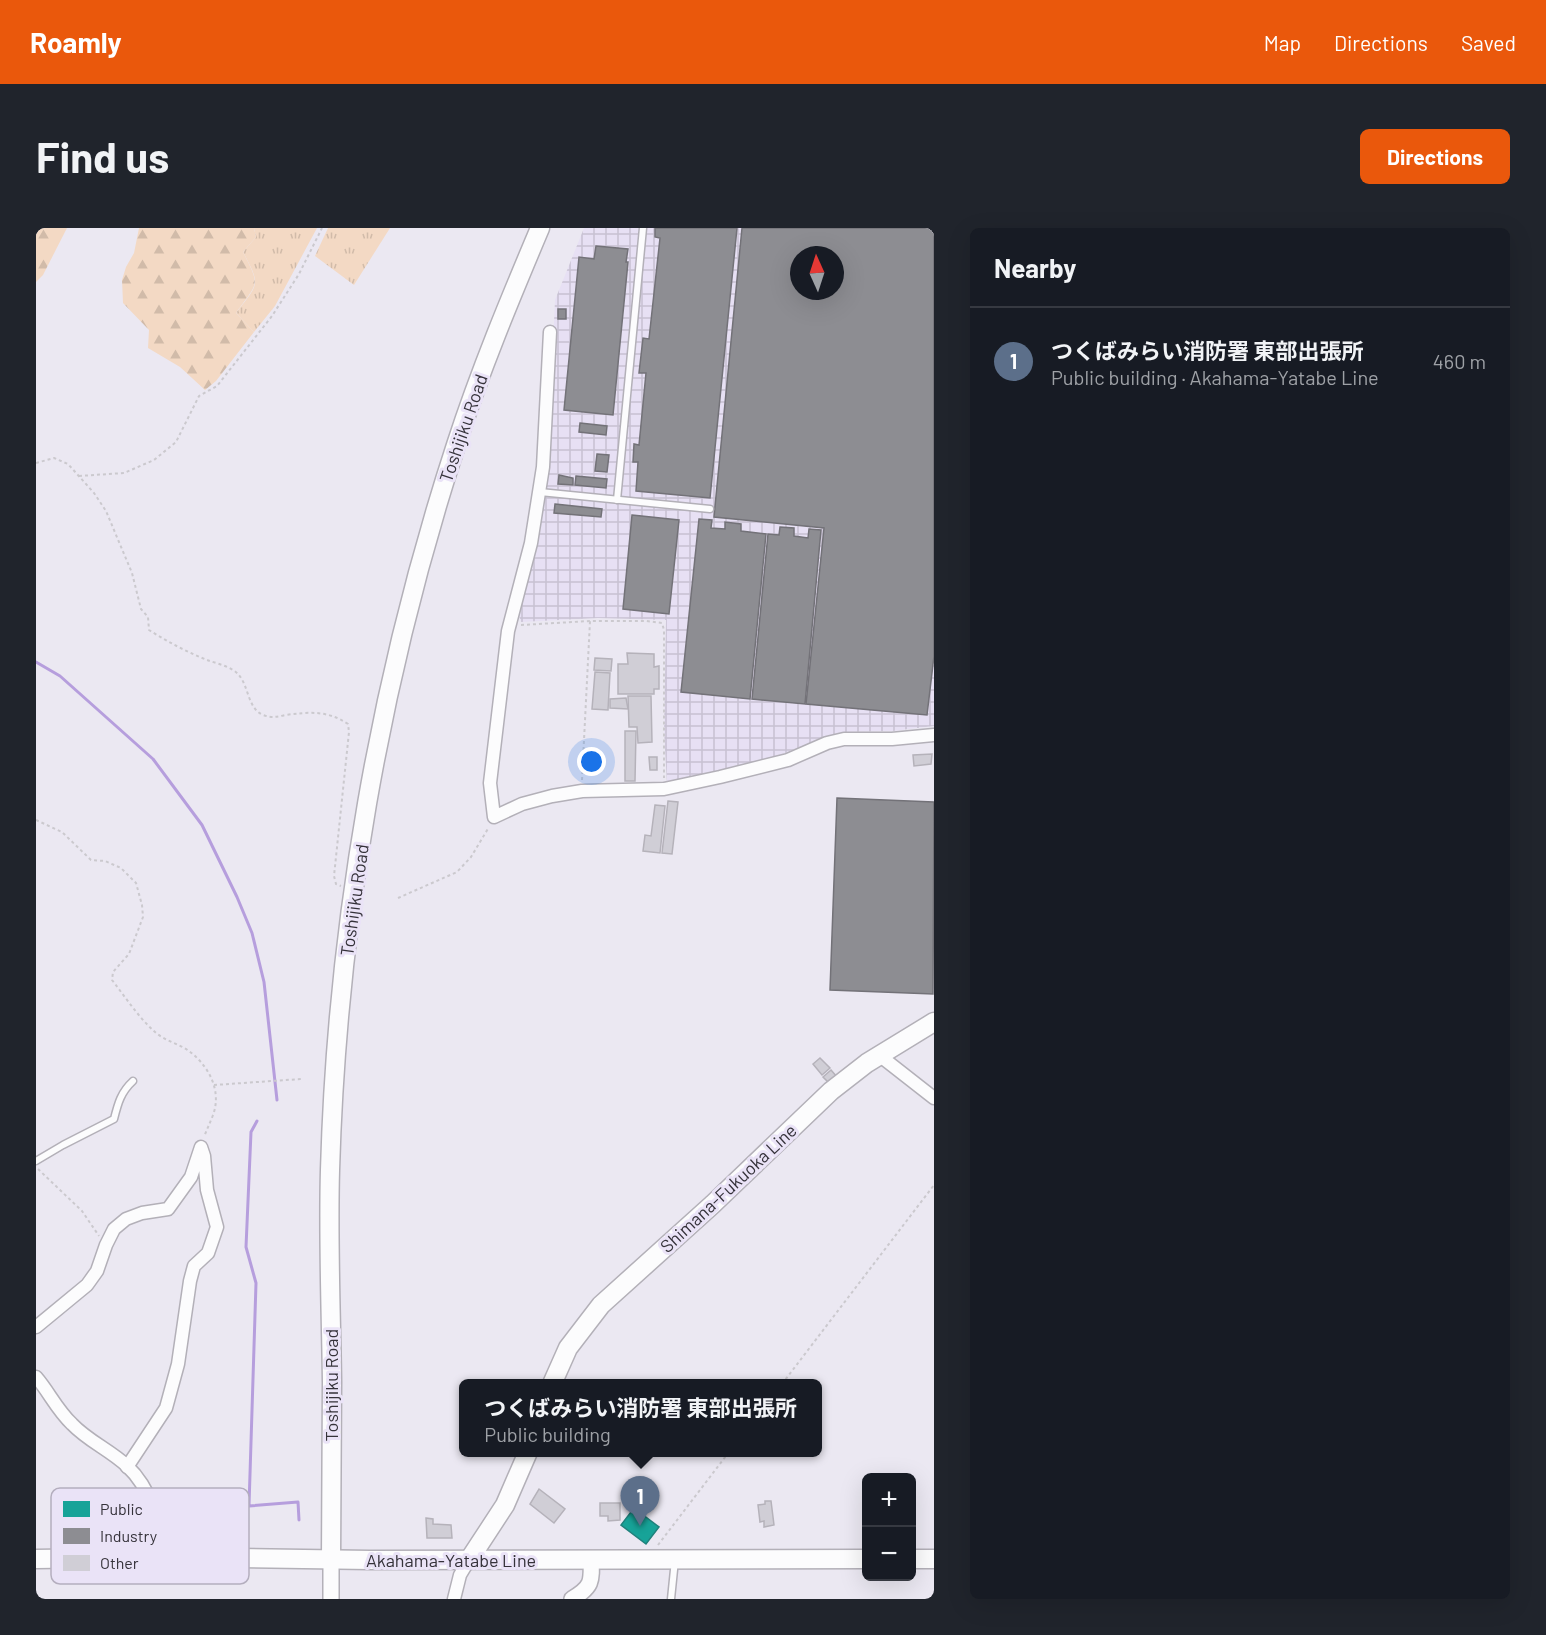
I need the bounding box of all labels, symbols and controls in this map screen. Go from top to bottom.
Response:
text: Roamly [30,25,122,59]
text: Map [1264,30,1301,55]
text: Directions [1334,30,1428,55]
text: Saved [1461,30,1516,55]
button: Directions [1360,129,1510,184]
text: Find us [36,131,169,181]
north arrow [790,246,844,300]
text: Nearby [994,252,1076,283]
text: つくばみらい消防署 東部出張所 [1051,337,1363,363]
text: 1 [1010,349,1017,373]
text: 460 m [1433,349,1486,373]
text: Public building · Akahama-Yatabe Line [1051,365,1379,389]
street label: Toshijiku Road [434,371,492,485]
your location [577,747,606,776]
street label: Toshijiku Road [335,843,373,957]
street label: Shimana-Fukuoka Line [655,1119,801,1257]
street label: Toshijiku Road [320,1329,342,1441]
popup [459,1379,822,1457]
text: つくばみらい消防署 東部出張所 [484,1394,797,1420]
text: Public building [484,1422,611,1446]
map controls [862,1473,916,1581]
button: + [862,1473,916,1527]
pin: 1 [620,1476,660,1526]
legend [51,1488,249,1584]
text: Public [100,1499,143,1518]
text: Industry [100,1526,158,1545]
button: − [862,1527,916,1581]
street label: Akahama-Yatabe Line [366,1549,536,1571]
text: Other [100,1553,139,1572]

